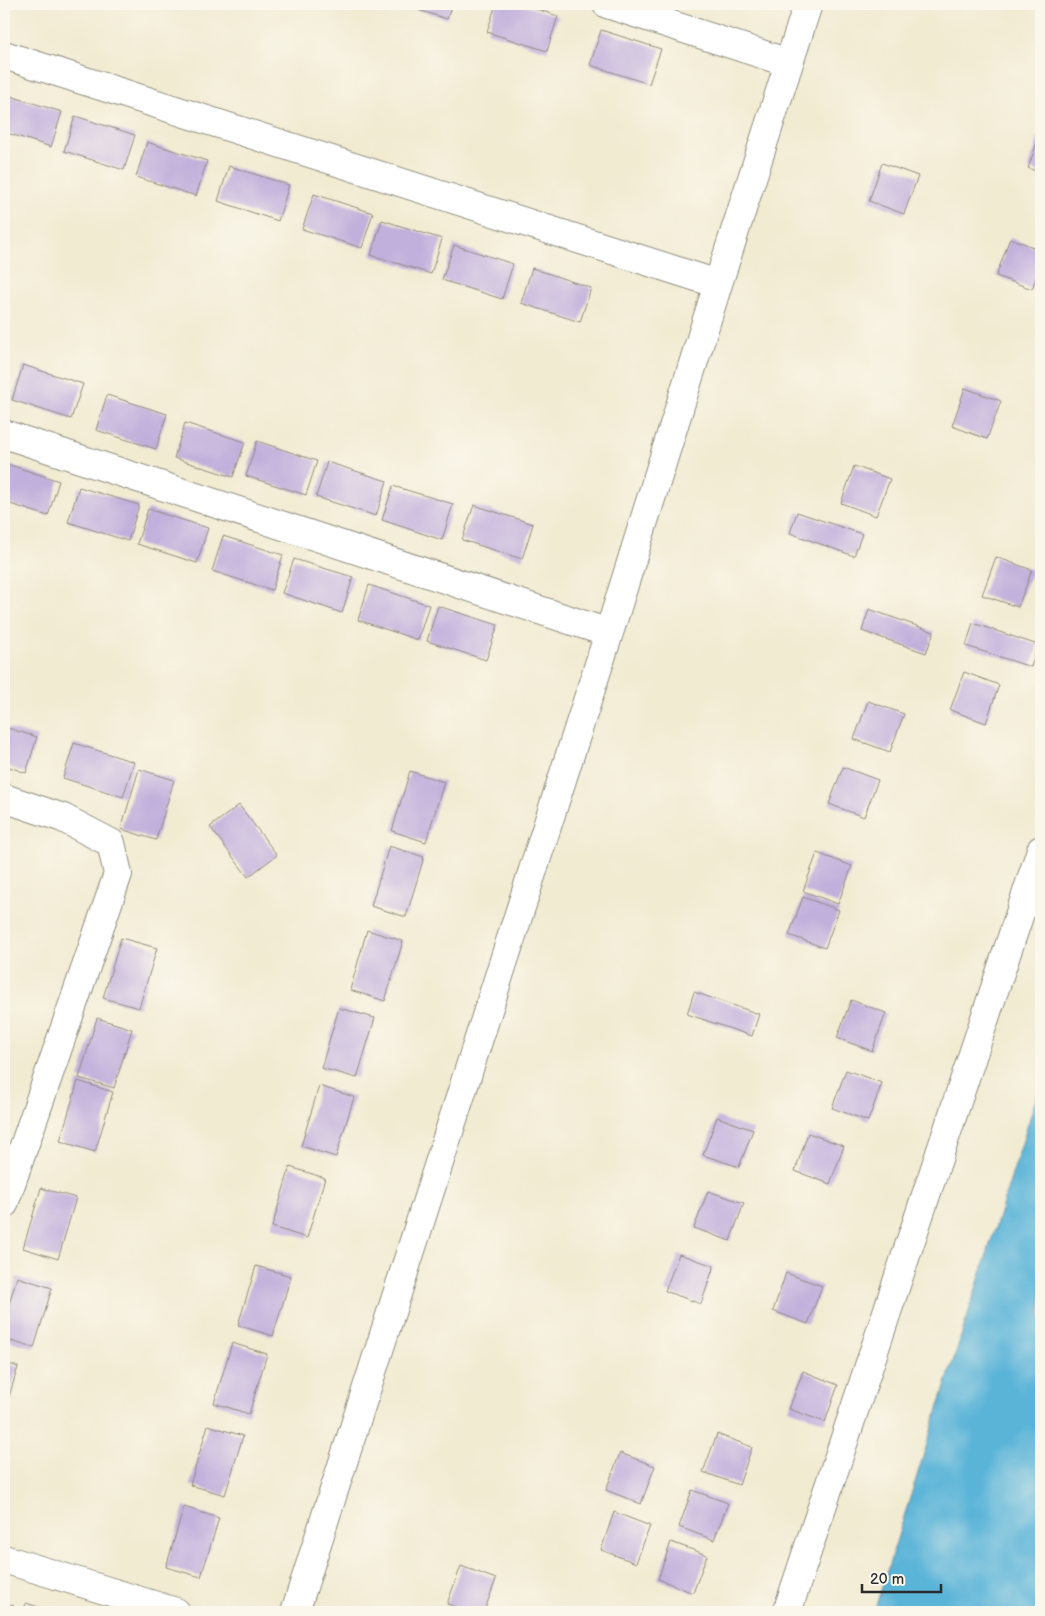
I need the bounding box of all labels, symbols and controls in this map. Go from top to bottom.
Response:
scale bar [862,1561,941,1593]
text: 20 m [870,1570,904,1589]

